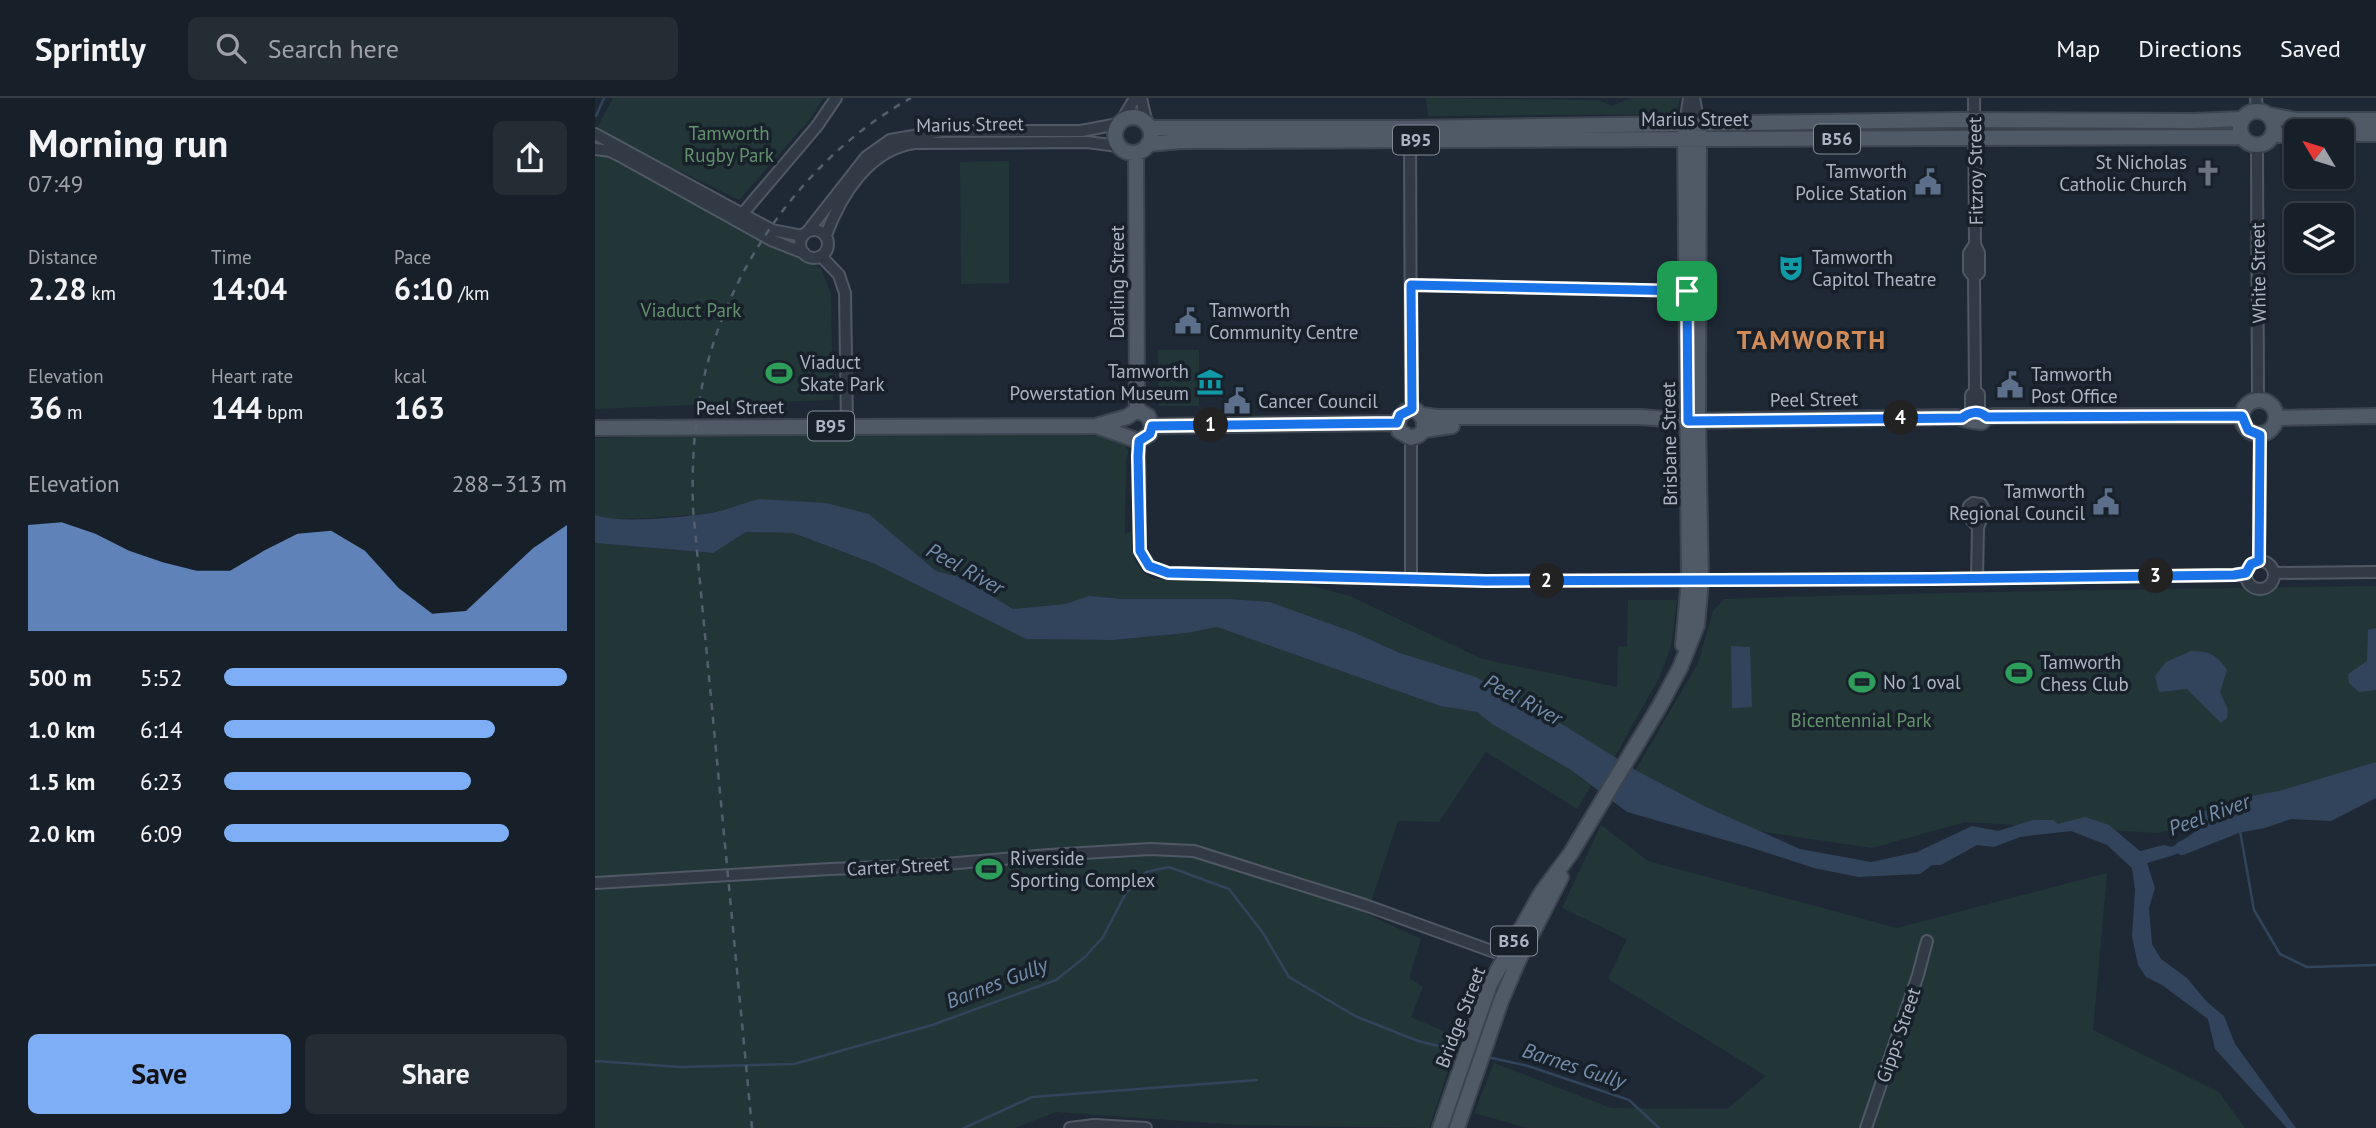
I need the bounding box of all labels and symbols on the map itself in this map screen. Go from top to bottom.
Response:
street label: Marius Street [1641,107,1749,131]
street label: Marius Street [916,111,1025,137]
street label: Fitzroy Street [1962,116,1988,225]
north arrow [2284,119,2354,189]
park label: Tamworth Rugby Park [684,121,774,167]
road number: B56 [1814,124,1860,154]
road number: B95 [1393,126,1439,154]
place label: St Nicholas Catholic Church [2059,150,2187,196]
church icon: St Nicholas Catholic Church [2193,158,2223,188]
place label: Tamworth Police Station [1795,159,1907,205]
public building icon: Tamworth Police Station [1913,167,1943,197]
street label: White Street [2245,222,2271,324]
street label: Darling Street [1105,225,1129,339]
place label: Tamworth Capitol Theatre [1812,245,1936,291]
theatre icon: Tamworth Capitol Theatre [1776,253,1806,283]
pin [1657,261,1717,321]
park label: Viaduct Park [640,298,741,322]
place label: Tamworth Community Centre [1209,298,1358,344]
public building icon: Tamworth Community Centre [1173,306,1203,336]
district label: TAMWORTH [1737,323,1887,356]
place label: Viaduct Skate Park [799,350,885,396]
sports icon: Viaduct Skate Park [764,358,794,388]
place label: Tamworth Powerstation Museum [1010,359,1189,405]
place label: Tamworth Post Office [2031,362,2118,408]
museum icon: Tamworth Powerstation Museum [1195,367,1225,397]
public building icon: Tamworth Post Office [1995,370,2025,400]
street label: Brisbane Street [1656,381,1682,506]
public building icon: Cancer Council [1222,386,1252,416]
street label: Peel Street [1770,386,1859,412]
place label: Cancer Council [1258,389,1378,413]
street label: Peel Street [696,394,785,420]
pin: 4 [1883,400,1919,436]
pin: 1 [1193,408,1229,442]
road number: B95 [808,412,854,440]
place label: Tamworth Regional Council [1949,479,2085,525]
public building icon: Tamworth Regional Council [2091,487,2121,517]
water label: Peel River [922,536,1011,602]
pin: 3 [2139,559,2173,594]
pin: 2 [1529,564,1565,598]
place label: Tamworth Chess Club [2040,650,2129,696]
sports icon: Tamworth Chess Club [2004,658,2034,688]
sports icon: No 1 oval [1847,667,1877,697]
water label: Peel River [1480,668,1569,732]
place label: No 1 oval [1883,670,1961,694]
park label: Bicentennial Park [1790,708,1932,732]
water label: Peel River [2165,787,2255,842]
place label: Riverside Sporting Complex [1010,846,1156,892]
street label: Carter Street [846,851,951,881]
sports icon: Riverside Sporting Complex [974,854,1004,884]
road number: B56 [1491,926,1537,956]
water label: Barnes Gully [942,950,1053,1014]
street label: Bridge Street [1430,963,1490,1071]
street label: Gipps Street [1871,984,1926,1086]
water label: Barnes Gully [1519,1036,1631,1095]

